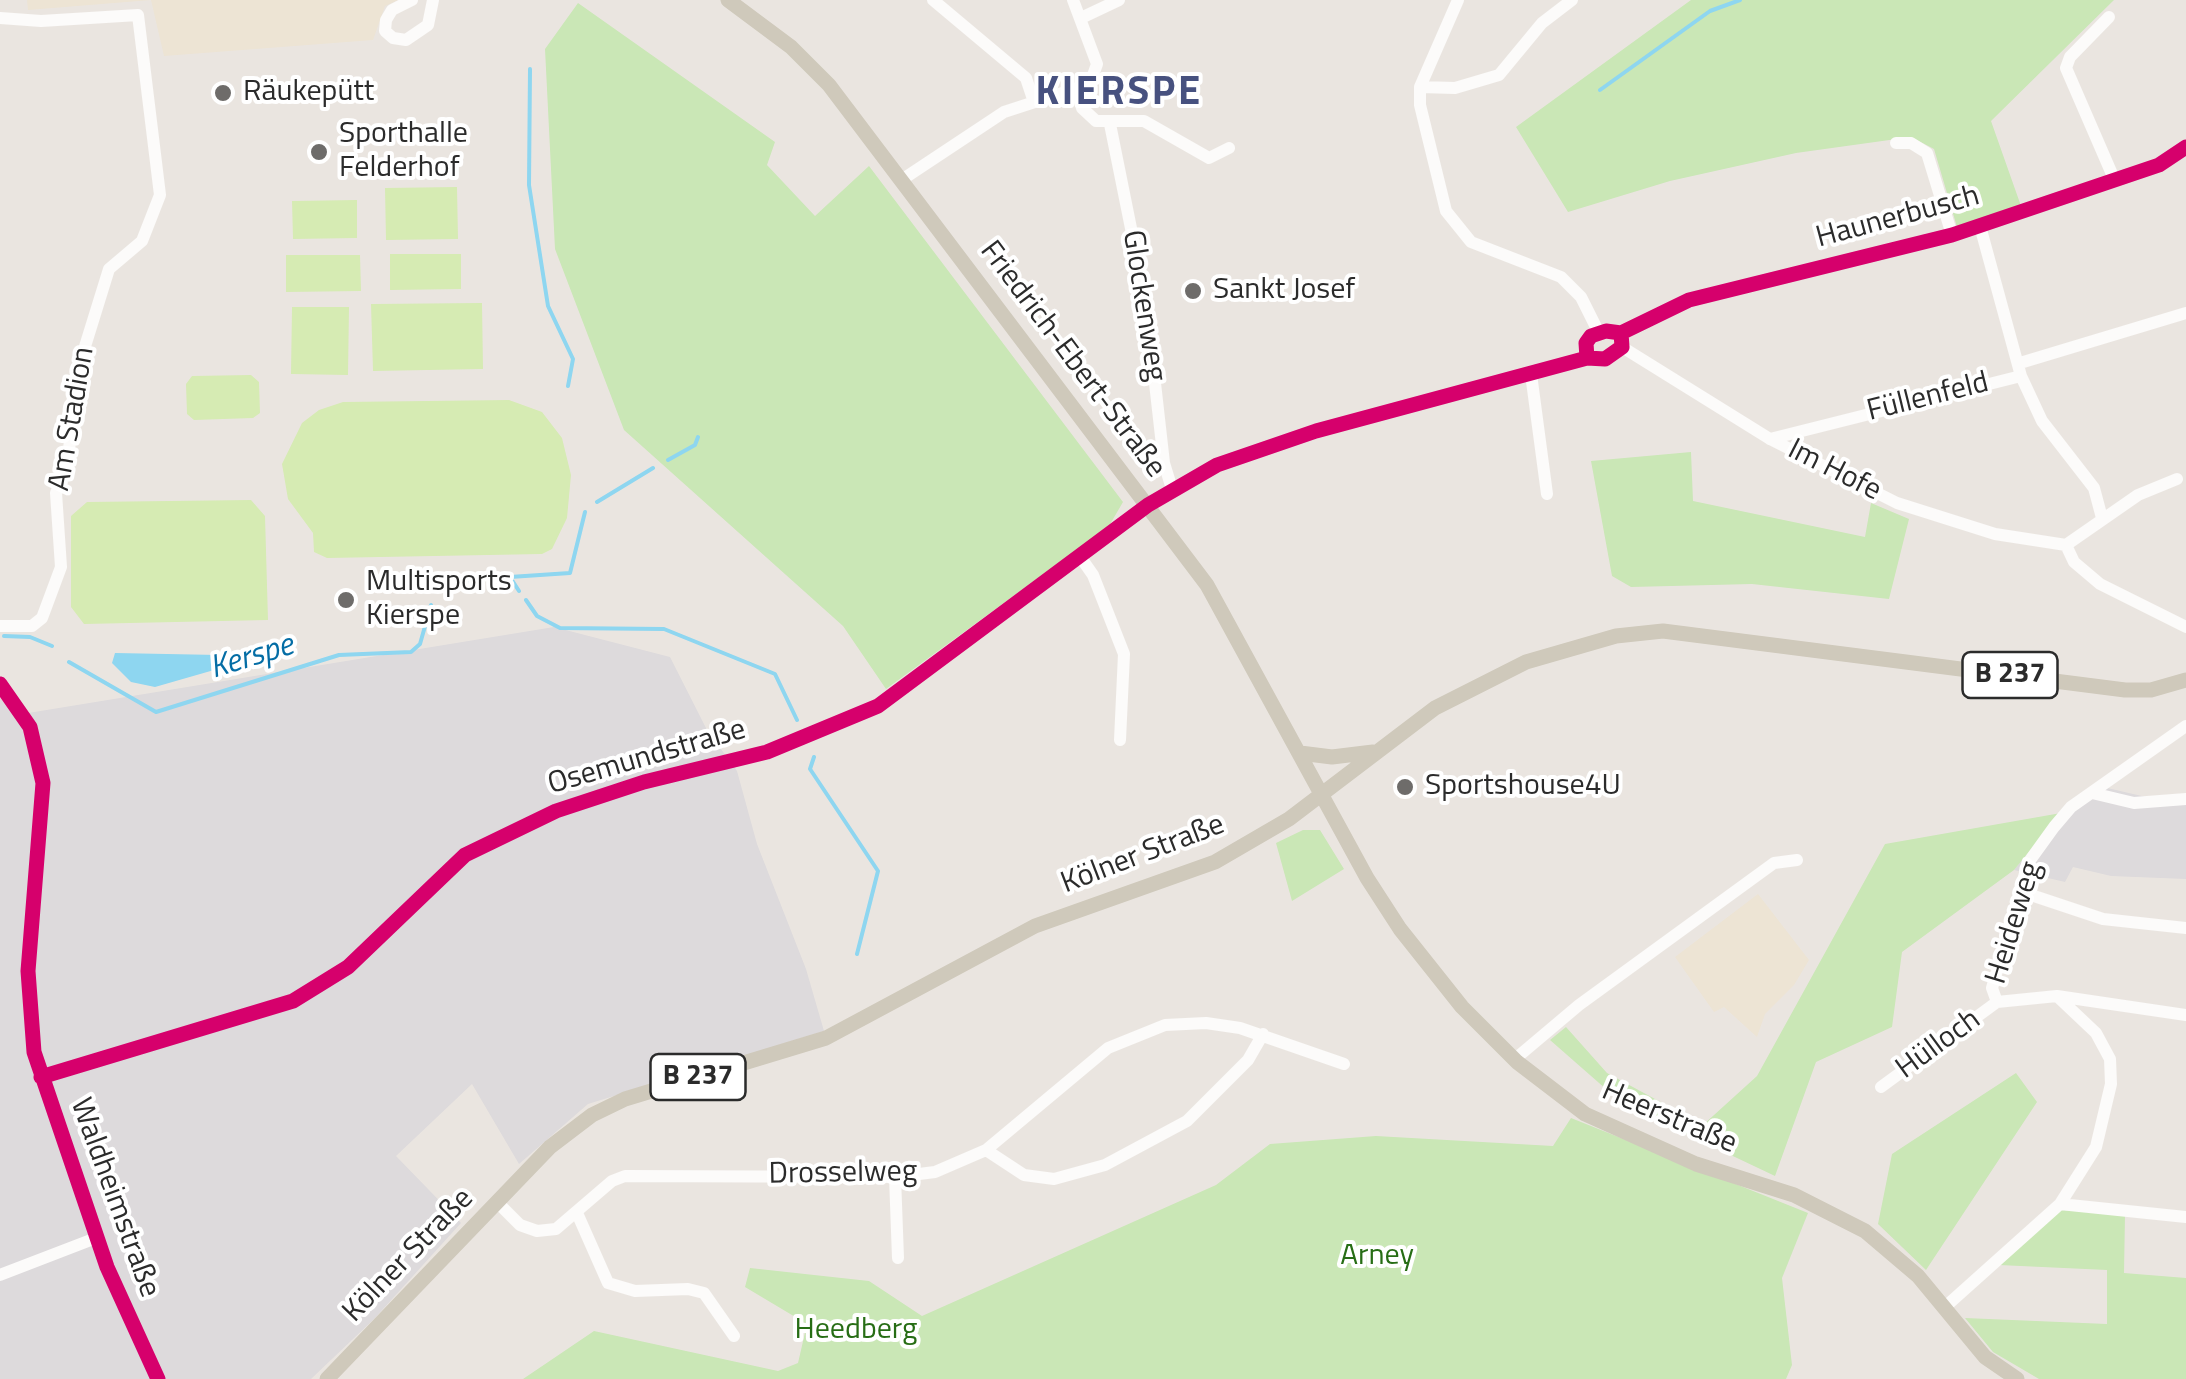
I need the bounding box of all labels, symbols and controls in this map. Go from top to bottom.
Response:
district label: KIERSPE [1035,70,1203,118]
place label: Räukepütt [243,75,374,111]
marker: Räukepütt [212,82,234,104]
place label: Sporthalle Felderhof [339,117,468,188]
marker: Sporthalle Felderhof [308,141,330,163]
street label: Haunerbusch [1812,179,1984,257]
street label: Glockenweg [1113,228,1173,384]
street label: Friedrich-Ebert-Straße [971,235,1173,485]
place label: Sankt Josef [1213,273,1355,309]
marker: Sankt Josef [1182,280,1204,302]
street label: Am Stadion [43,344,103,494]
street label: Füllenfeld [1864,366,1992,430]
street label: Im Hofe [1781,432,1887,510]
place label: Multisports Kierspe [366,565,512,636]
marker: Multisports Kierspe [335,589,357,611]
water label: Kerspe [206,627,298,689]
road number: B 237 [1962,652,2058,698]
street label: Osemundstraße [544,713,750,803]
place label: Sportshouse4U [1425,769,1621,805]
marker: Sportshouse4U [1394,776,1416,798]
street label: Kölner Straße [1056,807,1230,903]
street label: Heideweg [1979,858,2051,988]
street label: Hülloch [1890,1002,1988,1088]
road number: B 237 [650,1054,746,1100]
street label: Heerstraße [1596,1073,1742,1163]
street label: Waldheimstraße [61,1094,167,1302]
street label: Drosselweg [768,1155,918,1193]
street label: Kölner Straße [336,1182,482,1330]
park label: Arney [1340,1239,1414,1275]
park label: Heedberg [795,1313,917,1349]

